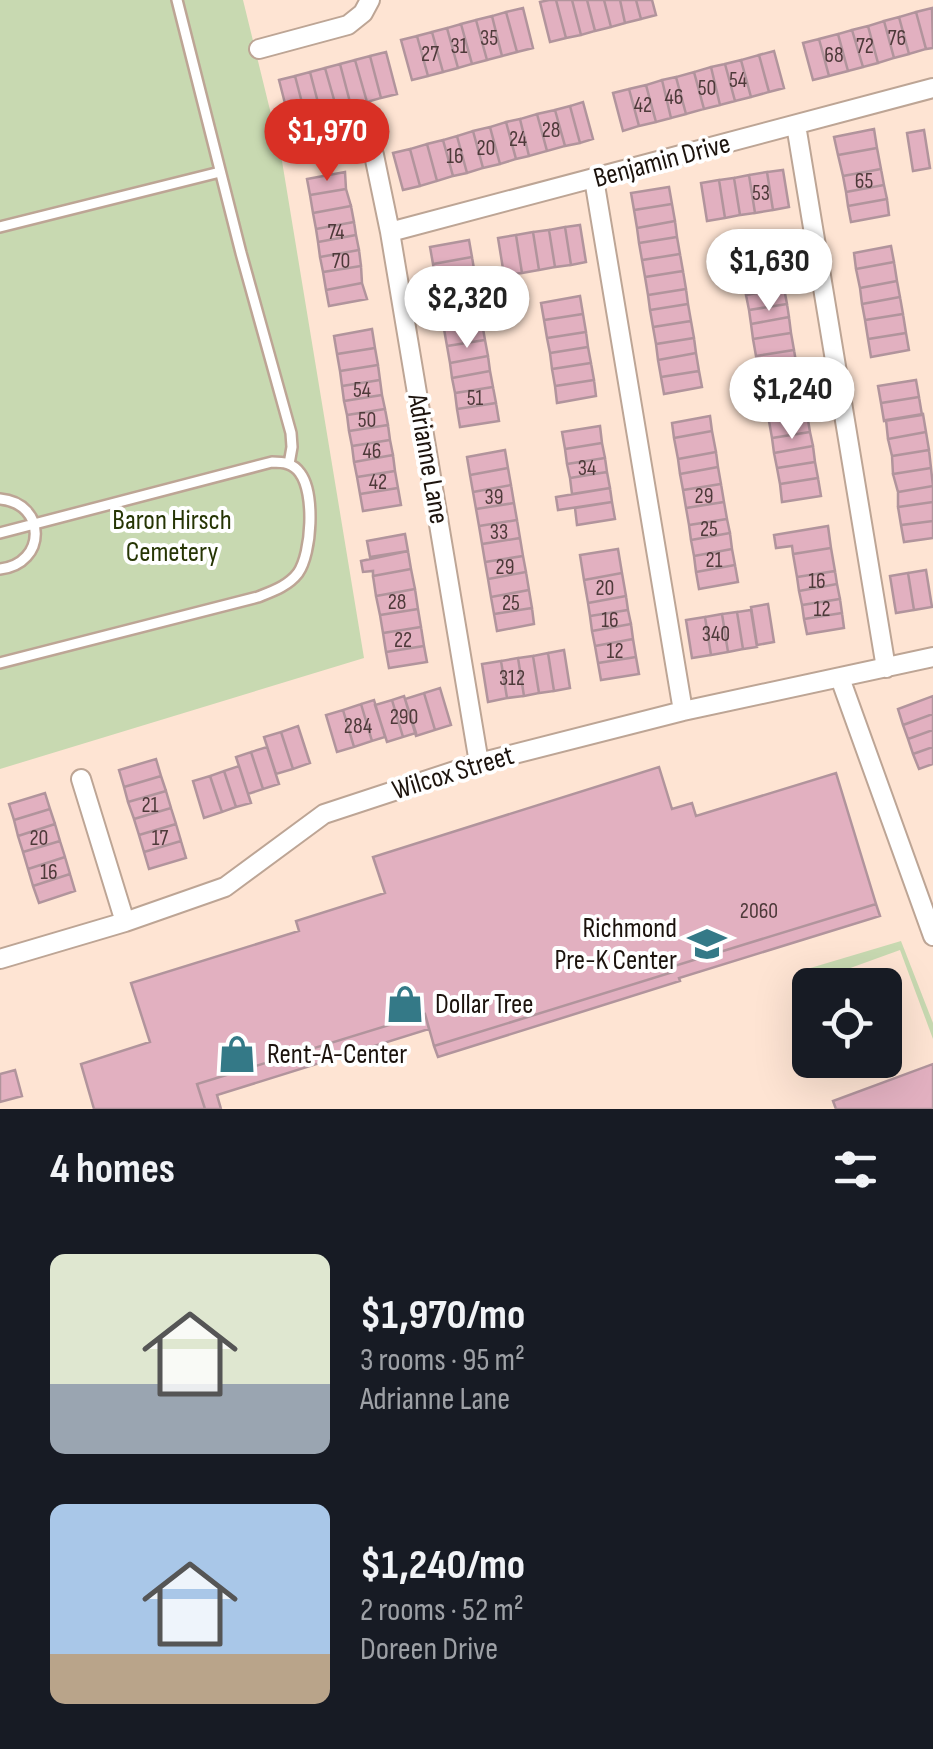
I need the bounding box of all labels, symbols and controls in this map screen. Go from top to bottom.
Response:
house number: 35 [480,25,498,52]
house number: 76 [888,25,906,52]
house number: 31 [451,33,468,60]
house number: 72 [856,33,874,60]
house number: 27 [421,41,439,68]
house number: 68 [824,42,844,69]
house number: 54 [729,67,747,94]
house number: 50 [698,75,716,102]
house number: 46 [665,84,683,111]
house number: 42 [634,92,652,119]
pin: $1,970 [246,99,408,184]
text: $1,970 [286,112,368,151]
house number: 28 [542,117,560,144]
house number: 24 [509,126,527,153]
street label: Benjamin Drive [590,127,734,195]
house number: 20 [477,135,495,162]
house number: 16 [446,143,464,170]
house number: 65 [855,168,873,195]
house number: 53 [752,180,770,207]
house number: 74 [328,219,344,246]
pin: $1,630 [688,229,850,314]
text: $1,630 [728,242,810,281]
house number: 70 [332,248,350,275]
pin: $2,320 [386,266,548,351]
text: $2,320 [426,279,508,318]
pin: $1,240 [711,357,873,442]
text: $1,240 [751,370,833,409]
house number: 54 [353,377,371,404]
house number: 51 [467,385,484,412]
street label: Adrianne Lane [400,390,456,527]
house number: 50 [358,407,376,434]
house number: 46 [363,438,381,465]
house number: 34 [578,455,596,482]
house number: 42 [369,469,387,496]
house number: 29 [695,483,713,510]
house number: 39 [485,484,503,511]
park label: Baron Hirsch Cemetery [112,504,232,569]
house number: 25 [700,516,718,543]
house number: 33 [490,519,508,546]
house number: 21 [706,547,723,574]
house number: 29 [496,554,514,581]
house number: 16 [808,568,826,595]
house number: 20 [596,575,614,602]
house number: 28 [388,589,406,616]
house number: 25 [502,590,520,617]
house number: 12 [813,596,831,623]
house number: 16 [601,607,619,634]
house number: 340 [702,621,730,648]
house number: 22 [394,627,412,654]
house number: 12 [606,638,624,665]
house number: 312 [499,665,525,692]
house number: 290 [390,704,418,731]
house number: 284 [344,713,372,740]
street label: Wilcox Street [388,739,518,807]
house number: 21 [142,792,159,819]
house number: 20 [30,825,48,852]
house number: 17 [152,825,168,852]
house number: 16 [40,859,58,886]
house number: 2060 [740,898,778,925]
place label: Richmond Pre-K Center [554,912,677,977]
school or university icon: Richmond Pre-K Center [686,923,728,965]
map controls [792,968,902,1078]
button: locate [792,968,902,1078]
shop icon: Dollar Tree [384,983,426,1025]
place label: Dollar Tree [435,988,533,1021]
shop icon: Rent-A-Center [216,1033,258,1075]
place label: Rent-A-Center [267,1038,407,1071]
icon: filters [828,1142,883,1197]
text: 4 homes [50,1144,175,1195]
text: $1,970/mo [360,1290,525,1341]
icon: home [130,1294,250,1414]
text: 3 rooms · 95 m² [360,1341,525,1380]
text: Adrianne Lane [360,1380,510,1419]
text: $1,240/mo [360,1540,525,1591]
icon: home [130,1544,250,1664]
text: 2 rooms · 52 m² [360,1591,524,1630]
text: Doreen Drive [360,1630,498,1669]

